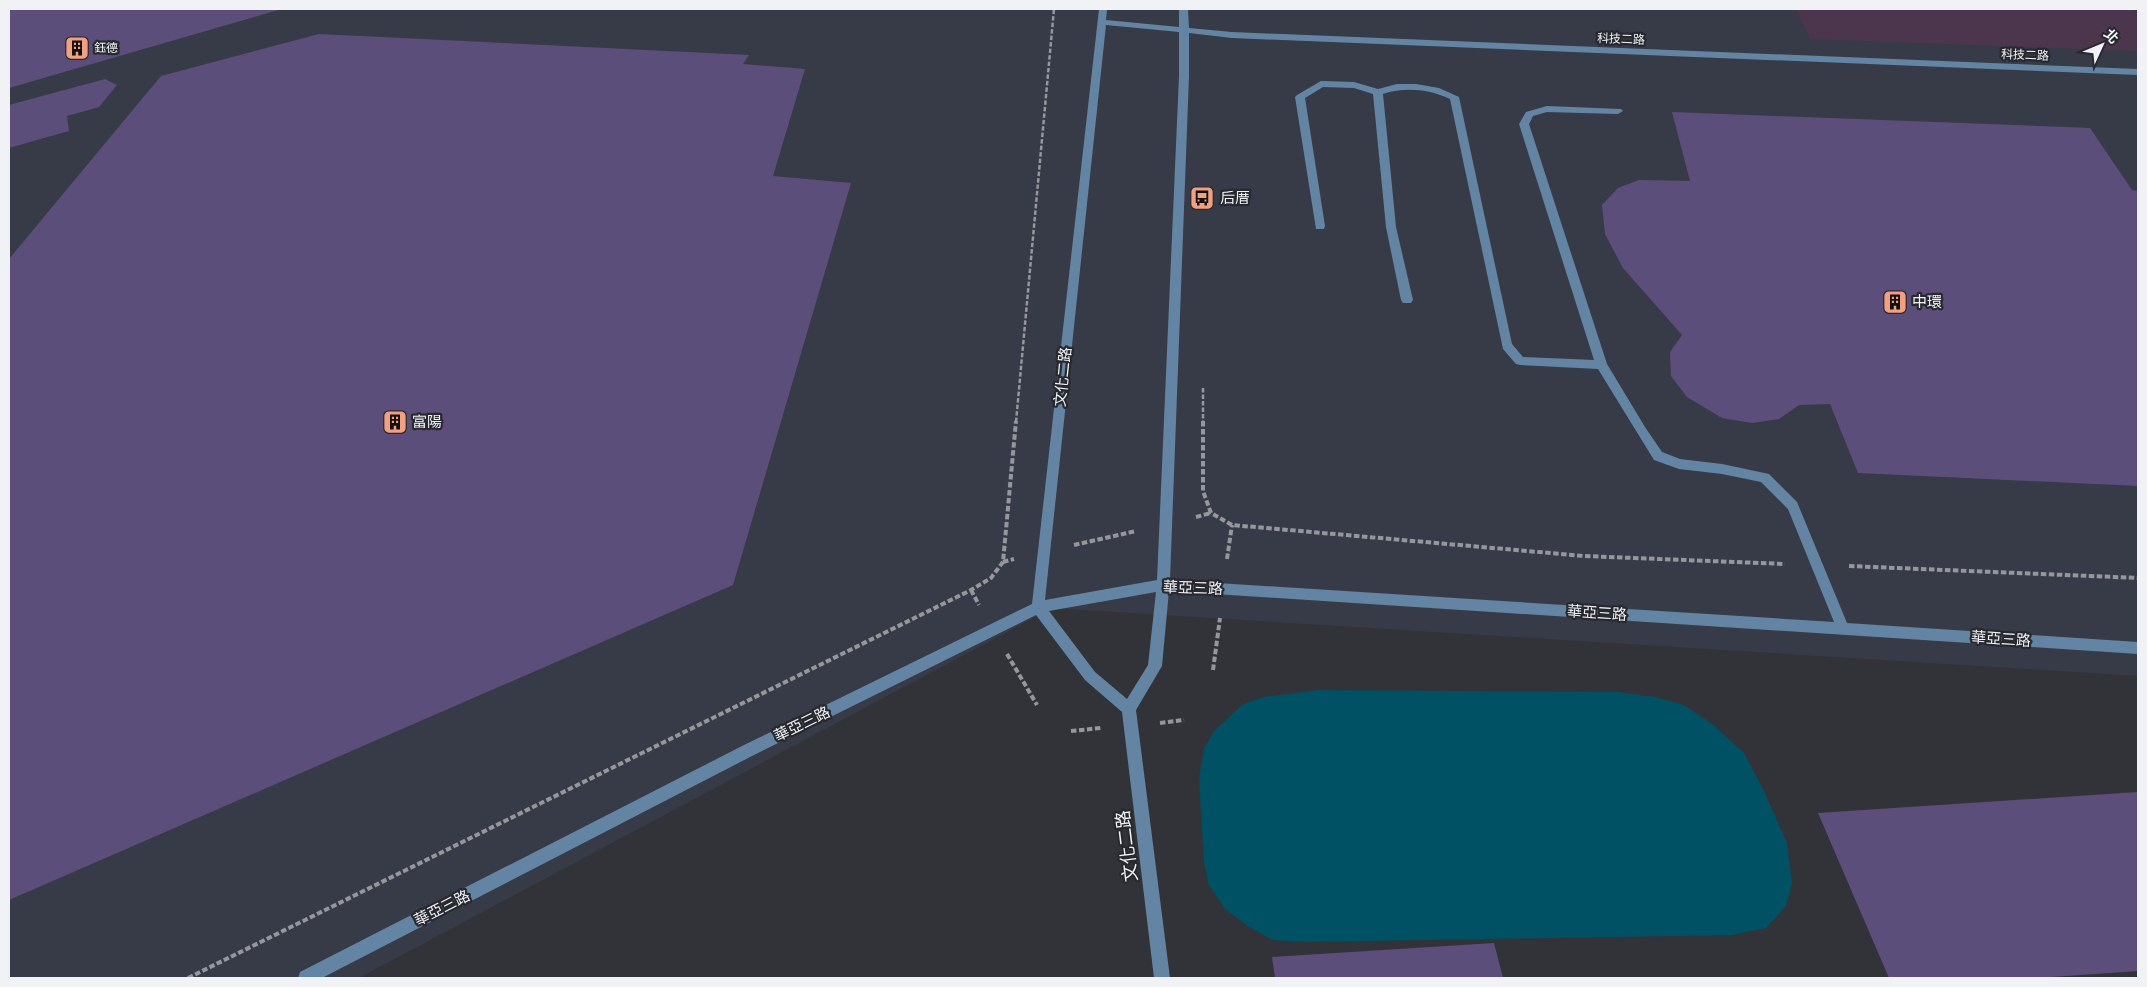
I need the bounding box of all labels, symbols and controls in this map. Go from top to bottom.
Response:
north arrow [2077,20,2127,70]
text: 北 [2101,25,2122,47]
street label: 科技二路 [1597,31,1645,47]
building icon: 鈺德 [64,35,90,61]
place label: 鈺德 [94,41,118,55]
street label: 科技二路 [2001,47,2049,63]
bus stop icon: 后厝 [1189,185,1215,211]
place label: 后厝 [1220,189,1250,207]
building icon: 中環 [1882,289,1908,315]
place label: 中環 [1912,293,1942,311]
street label: 文化二路 [1051,346,1075,408]
building icon: 富陽 [382,409,408,435]
place label: 富陽 [412,413,442,431]
street label: 華亞三路 [1163,578,1223,598]
street label: 華亞三路 [1566,602,1628,624]
street label: 華亞三路 [1970,628,2032,650]
street label: 華亞三路 [771,703,833,745]
street label: 文化二路 [1112,809,1141,883]
street label: 華亞三路 [411,886,473,930]

